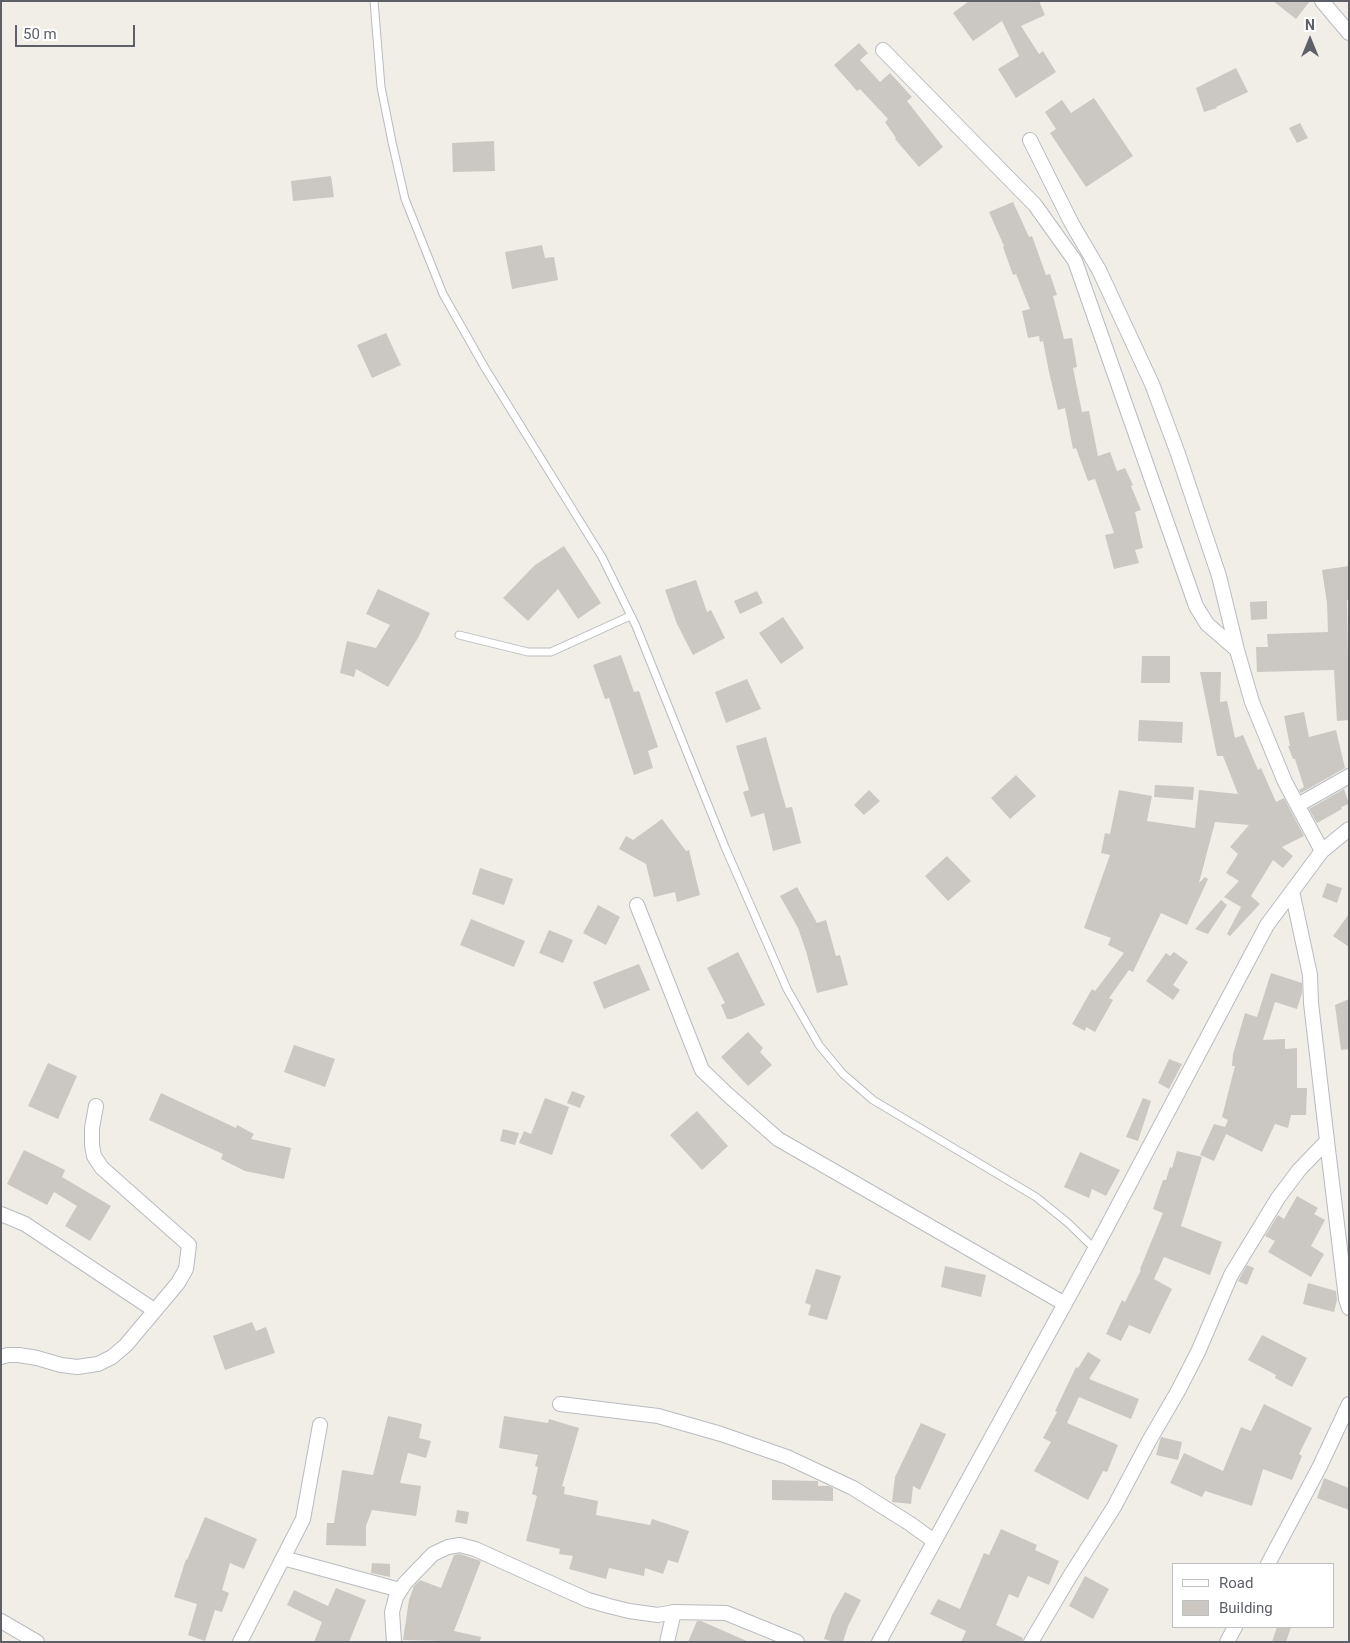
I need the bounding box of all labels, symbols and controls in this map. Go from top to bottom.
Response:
scale bar [18,15,138,47]
north arrow [1285,15,1335,65]
text: N [1305,17,1315,33]
text: 50 m [23,25,57,43]
legend [1172,1563,1335,1628]
text: Road [1219,1574,1253,1592]
text: Building [1219,1599,1273,1617]

